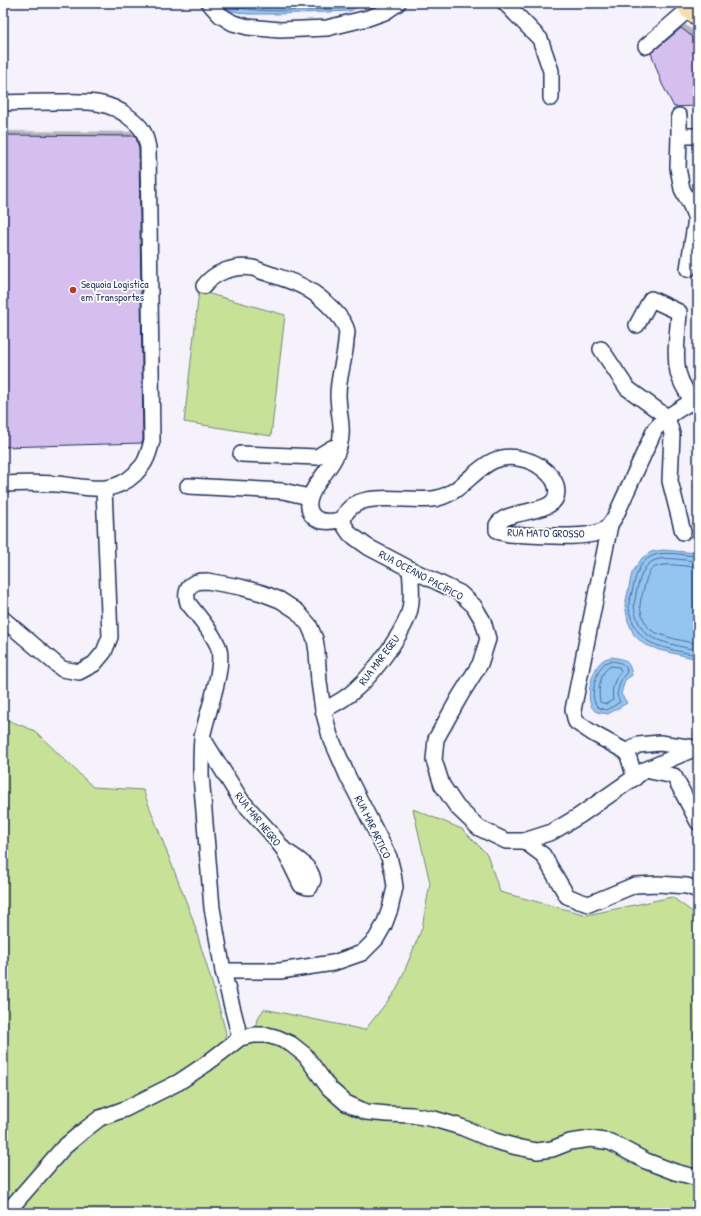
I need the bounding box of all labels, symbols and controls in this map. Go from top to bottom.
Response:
place label: Sequoia Logistica em Transportes [81,277,149,304]
marker: Sequoia Logistica em Transportes [68,285,78,295]
street label: RUA MATO GROSSO [507,525,585,541]
street label: RUA OCEANO PACÍFICO [376,547,466,603]
street label: RUA MAR EGEU [356,632,402,688]
street label: RUA MAR NEGRO [232,789,284,849]
street label: RUA MAR ARTICO [352,793,394,861]

